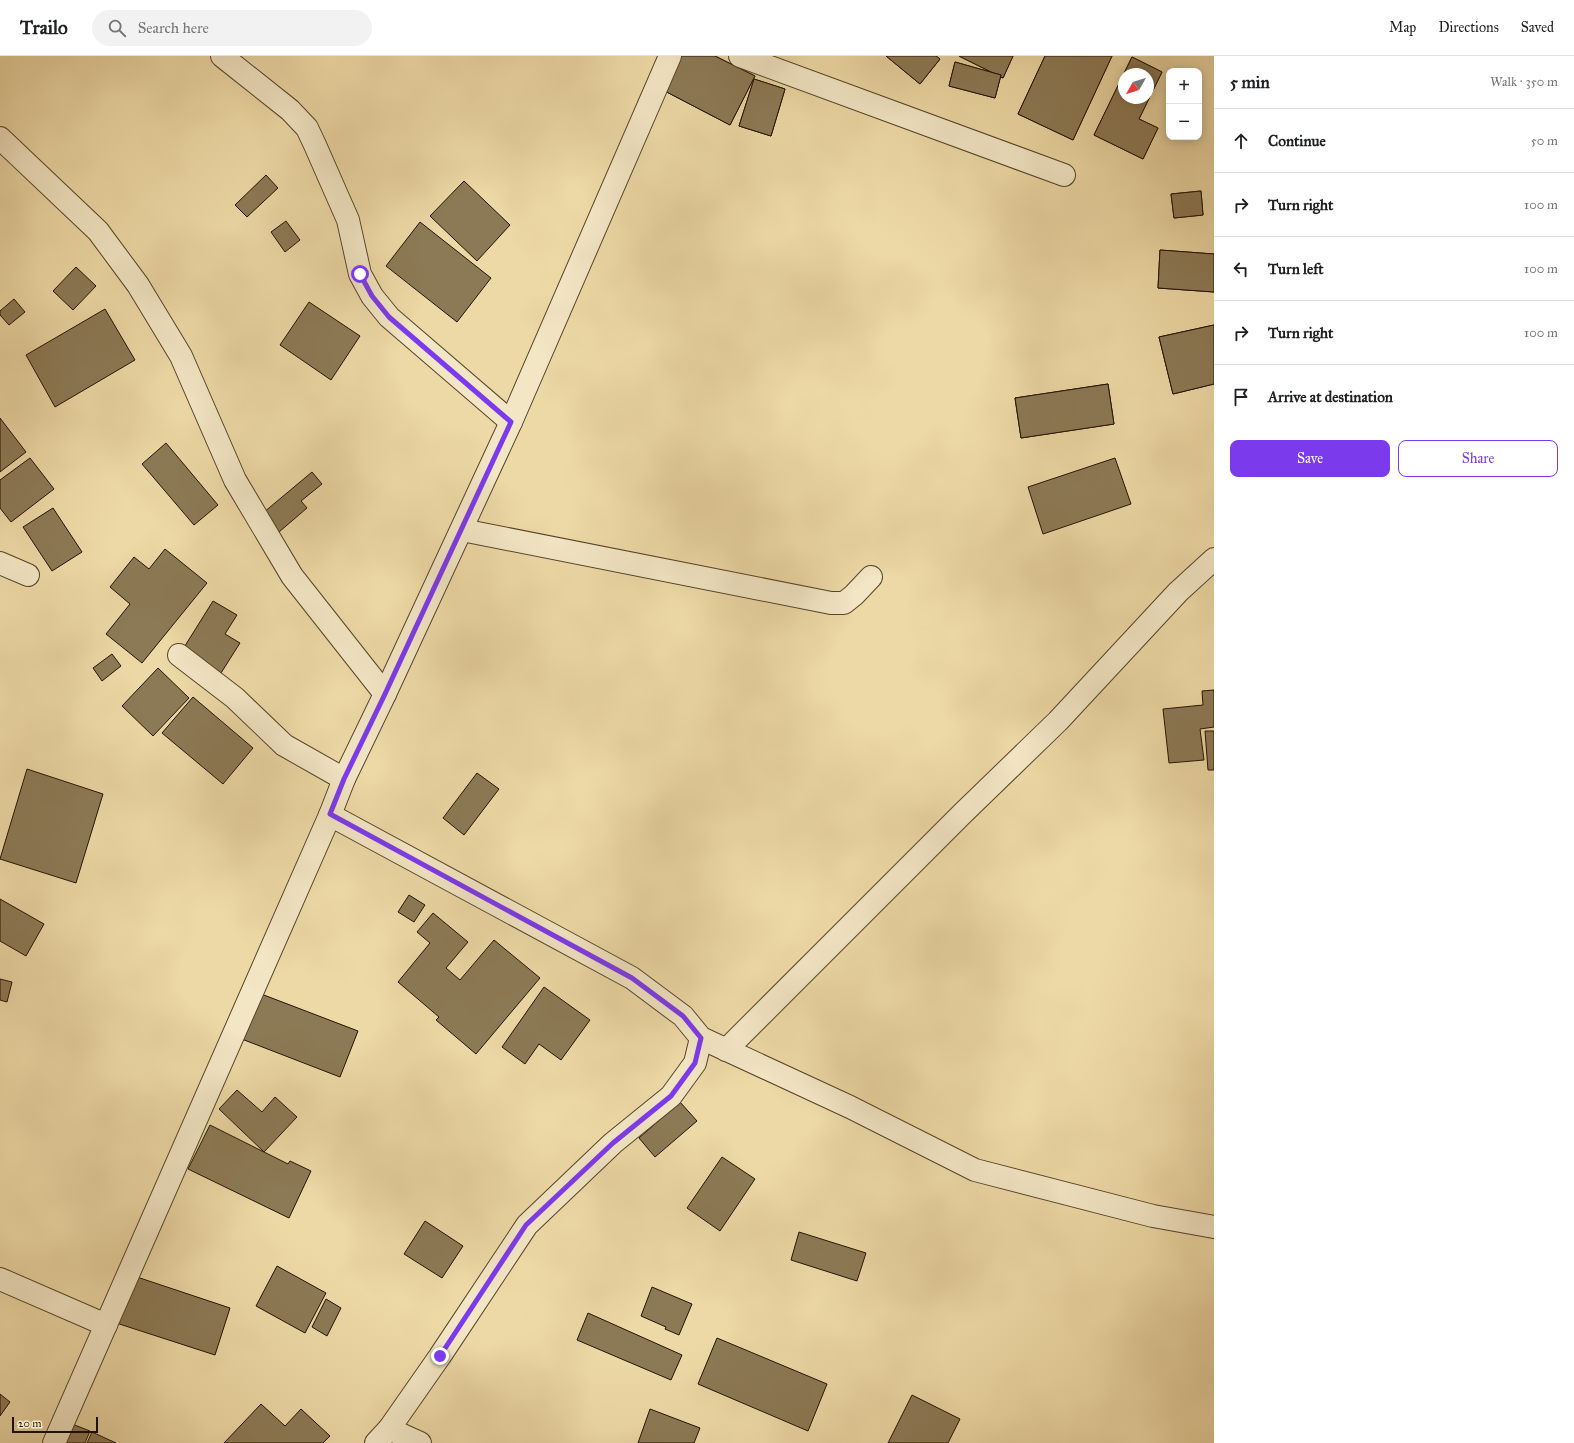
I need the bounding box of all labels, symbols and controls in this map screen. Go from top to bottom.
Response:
search box [92,10,372,46]
text: Trailo [20,16,68,39]
icon: search [106,17,128,39]
text: Search here [138,19,209,37]
text: Map [1389,19,1416,36]
text: Directions [1438,19,1499,36]
text: Saved [1521,19,1554,36]
north arrow [1118,68,1154,104]
map controls [1166,68,1202,140]
button: + [1166,68,1202,104]
text: 5 min [1230,72,1270,93]
text: Walk · 350 m [1490,74,1558,90]
button: − [1166,104,1202,140]
icon: ahead [1230,130,1252,152]
text: Continue [1268,132,1326,150]
text: 50 m [1531,133,1558,149]
icon: right [1230,194,1252,216]
text: Turn right [1268,196,1333,214]
text: 100 m [1524,197,1558,213]
icon: left [1230,258,1252,280]
text: Turn left [1268,260,1324,278]
text: 100 m [1524,261,1558,277]
route start [351,265,369,283]
icon: right [1230,322,1252,344]
text: Turn right [1268,324,1333,342]
text: 100 m [1524,325,1558,341]
icon: arrive [1230,386,1252,408]
text: Arrive at destination [1268,388,1393,406]
button: Save [1230,440,1390,477]
button: Share [1398,440,1558,477]
route end [431,1347,449,1365]
scale bar [12,1415,98,1434]
text: 20 m [18,1417,41,1430]

